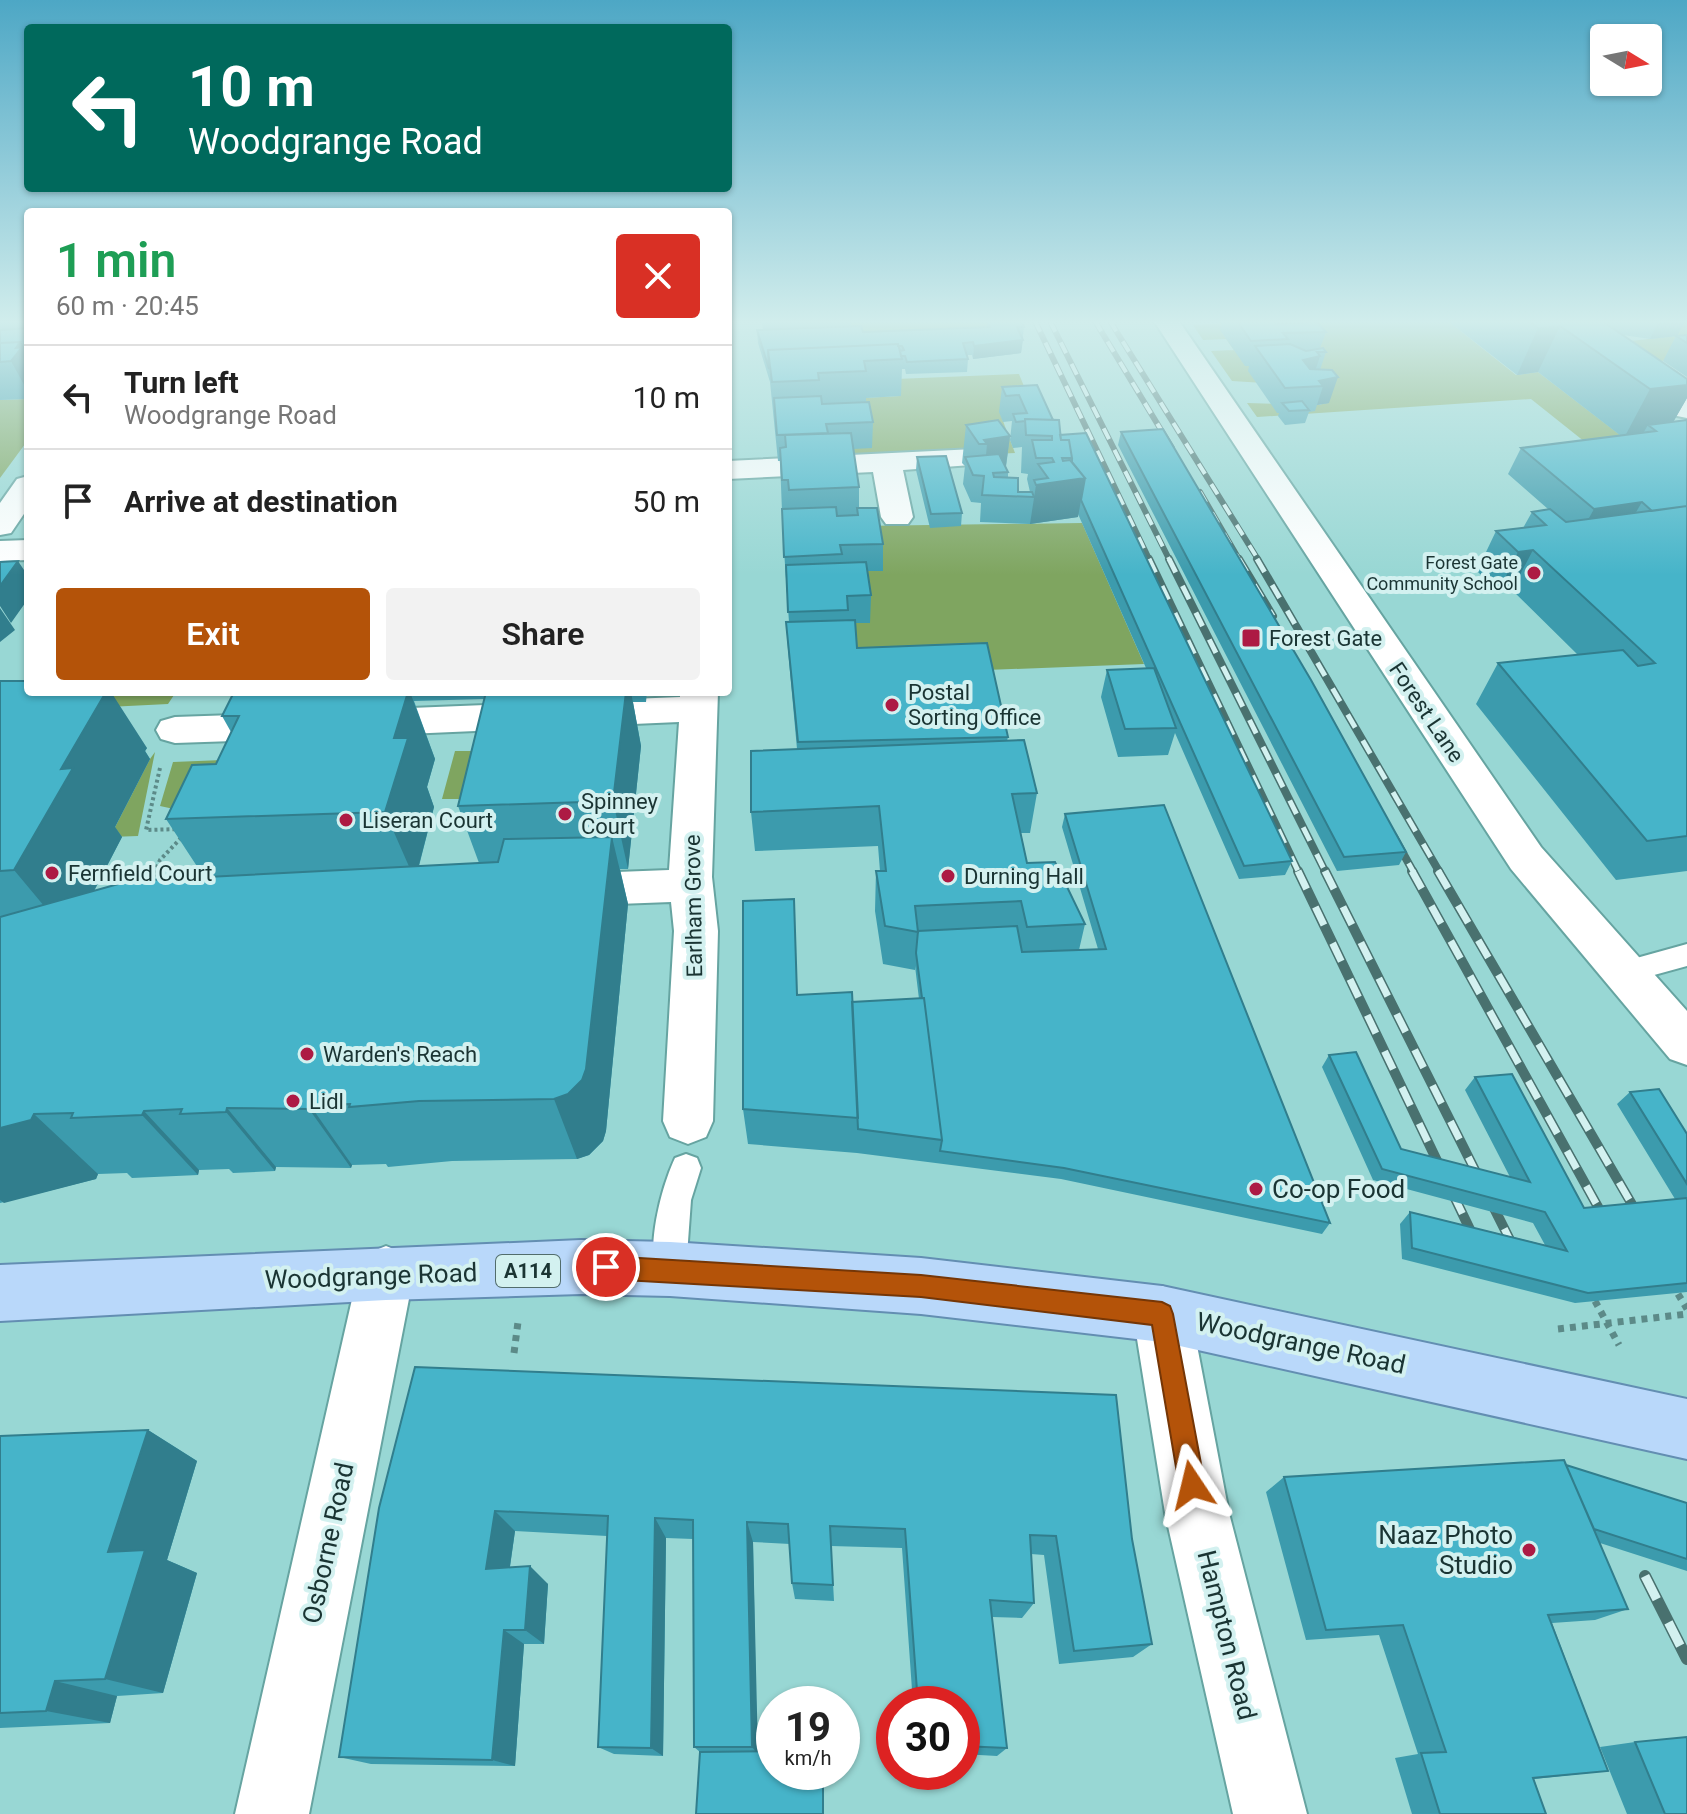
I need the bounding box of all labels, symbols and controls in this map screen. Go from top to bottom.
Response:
north arrow [1590,24,1662,96]
map controls [1590,24,1662,96]
text: 10 m [188,54,315,120]
icon: left [56,56,160,160]
text: Woodgrange Road [188,121,483,163]
text: 1 min [56,232,176,289]
button: close [616,234,700,318]
text: 60 m · 20:45 [56,291,199,321]
text: Turn left [124,365,239,400]
icon: left [56,375,100,419]
text: 10 m [633,380,700,415]
text: Woodgrange Road [124,400,337,430]
icon: arrive [56,479,100,523]
text: Arrive at destination [124,484,398,519]
text: 50 m [633,484,700,519]
place label: Forest Gate Community School [1366,552,1518,594]
marker: Forest Gate Community School [1525,564,1543,582]
button: Exit [56,588,370,680]
button: Share [386,588,700,680]
place label: Forest Gate [1269,626,1382,651]
marker: Forest Gate [1240,627,1262,649]
street label: Forest Lane [1384,658,1469,767]
place label: Postal Sorting Office [908,680,1041,730]
marker: Postal Sorting Office [883,696,901,714]
place label: Spinney Court [581,789,659,839]
marker: Spinney Court [556,805,574,823]
place label: Liseran Court [362,808,493,833]
marker: Liseran Court [337,811,355,829]
street label: Earlham Grove [680,834,707,978]
place label: Fernfield Court [68,861,212,886]
marker: Fernfield Court [43,864,61,882]
place label: Durning Hall [964,864,1084,889]
marker: Durning Hall [939,867,957,885]
place label: Warden's Reach [323,1042,477,1067]
marker: Warden's Reach [298,1045,316,1063]
place label: Lidl [309,1089,344,1114]
marker: Lidl [284,1092,302,1110]
place label: Co-op Food [1272,1174,1405,1204]
marker: Co-op Food [1247,1180,1265,1198]
pin [572,1233,640,1301]
icon: arrive [584,1245,628,1289]
road number: A114 [496,1255,560,1287]
street label: Woodgrange Road [264,1257,478,1295]
street label: Woodgrange Road [1194,1306,1408,1380]
position arrow [1150,1443,1234,1527]
street label: Osborne Road [296,1460,360,1626]
place label: Naaz Photo Studio [1378,1520,1513,1580]
marker: Naaz Photo Studio [1520,1541,1538,1559]
street label: Hampton Road [1191,1547,1263,1723]
speed limit sign: 30 [876,1686,980,1790]
text: 19 [785,1704,831,1751]
text: km/h [785,1746,831,1770]

